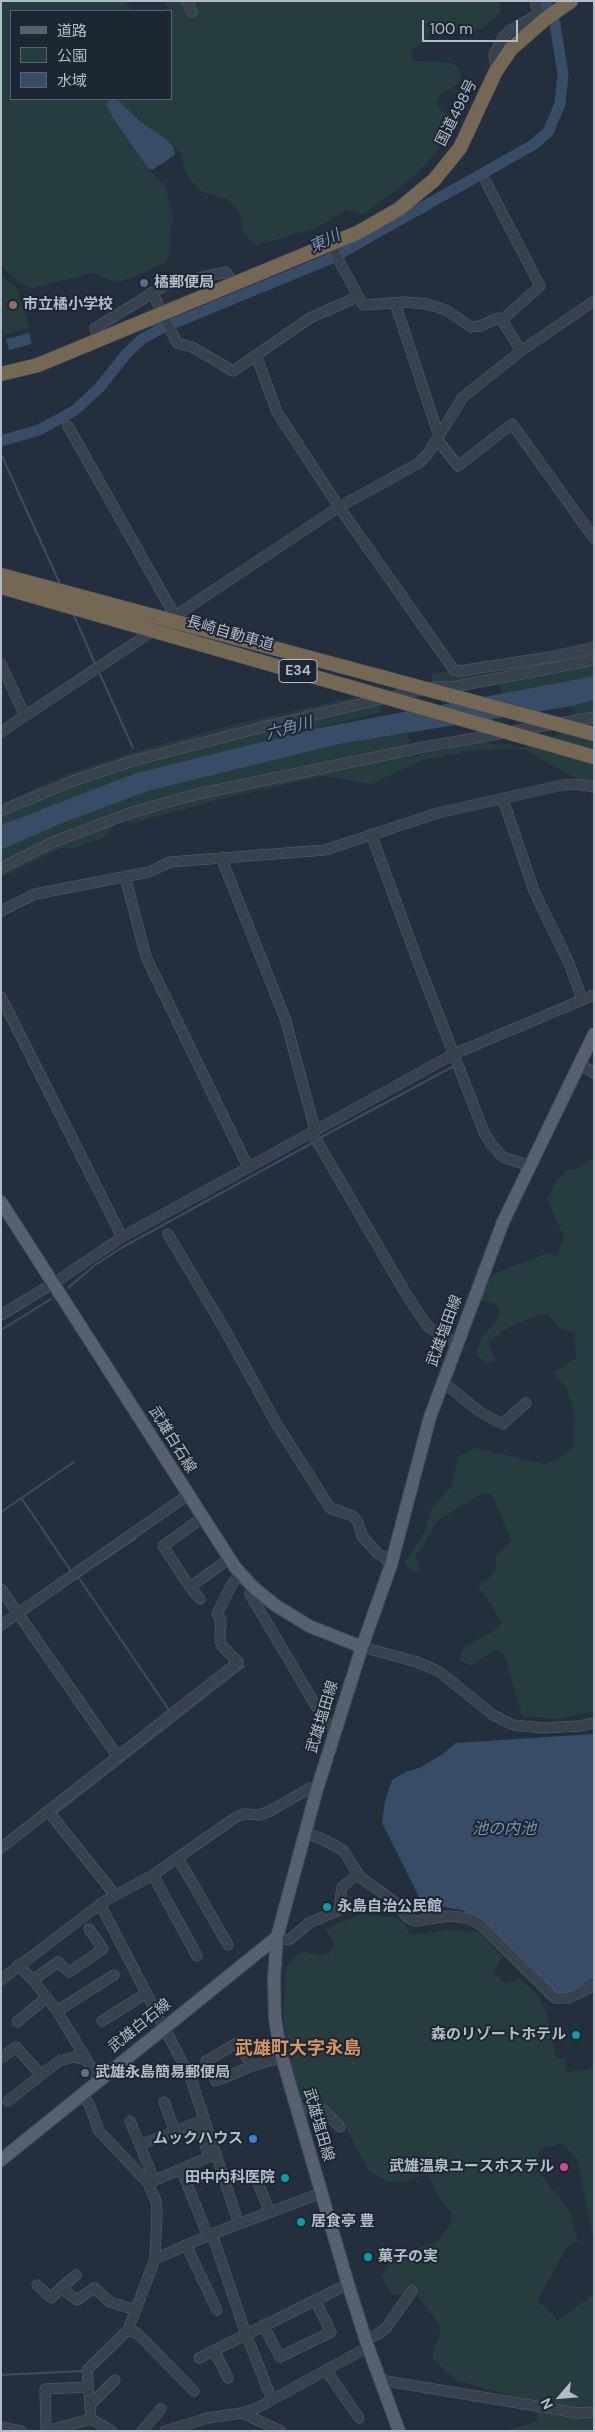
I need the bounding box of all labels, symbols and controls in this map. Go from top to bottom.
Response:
legend [10,10,172,100]
scale bar [425,10,521,42]
text: 100 m [430,19,473,39]
text: 道路 [57,21,87,41]
text: 公園 [57,46,87,66]
text: 水域 [57,71,87,91]
street label: 国道498号 [433,77,481,149]
water label: 東川 [306,226,344,258]
place label: 橘郵便局 [154,274,214,292]
marker: 橘郵便局 [138,277,150,289]
place label: 市立橘小学校 [23,296,113,314]
marker: 市立橘小学校 [7,299,19,311]
street label: 長崎自動車道 [184,613,276,655]
road number: E34 [279,659,317,682]
water label: 六角川 [263,714,315,744]
street label: 武雄塩田線 [424,1293,466,1369]
street label: 武雄白石線 [144,1403,200,1477]
street label: 武雄塩田線 [303,1679,343,1755]
water label: 池の内池 [472,1820,536,1840]
place label: 永島自治公民館 [337,1898,442,1916]
marker: 永島自治公民館 [321,1901,333,1913]
street label: 武雄白石線 [105,1995,175,2057]
place label: 森のリゾートホテル [431,2026,566,2044]
marker: 森のリゾートホテル [570,2029,582,2041]
district label: 武雄町大字永島 [235,2038,361,2060]
place label: 武雄永島簡易郵便局 [95,2064,230,2082]
marker: 武雄永島簡易郵便局 [79,2067,91,2079]
street label: 武雄塩田線 [299,2086,337,2164]
place label: ムックハウス [153,2130,243,2148]
marker: ムックハウス [247,2133,259,2145]
place label: 武雄温泉ユースホステル [389,2158,554,2176]
marker: 武雄温泉ユースホステル [558,2161,570,2173]
place label: 田中内科医院 [185,2169,275,2187]
marker: 田中内科医院 [279,2172,291,2184]
place label: 居食亭 豊 [311,2213,375,2231]
marker: 居食亭 豊 [295,2216,307,2228]
place label: 菓子の実 [378,2248,438,2266]
marker: 菓子の実 [362,2251,374,2263]
north arrow [535,2372,585,2422]
text: N [536,2395,557,2412]

